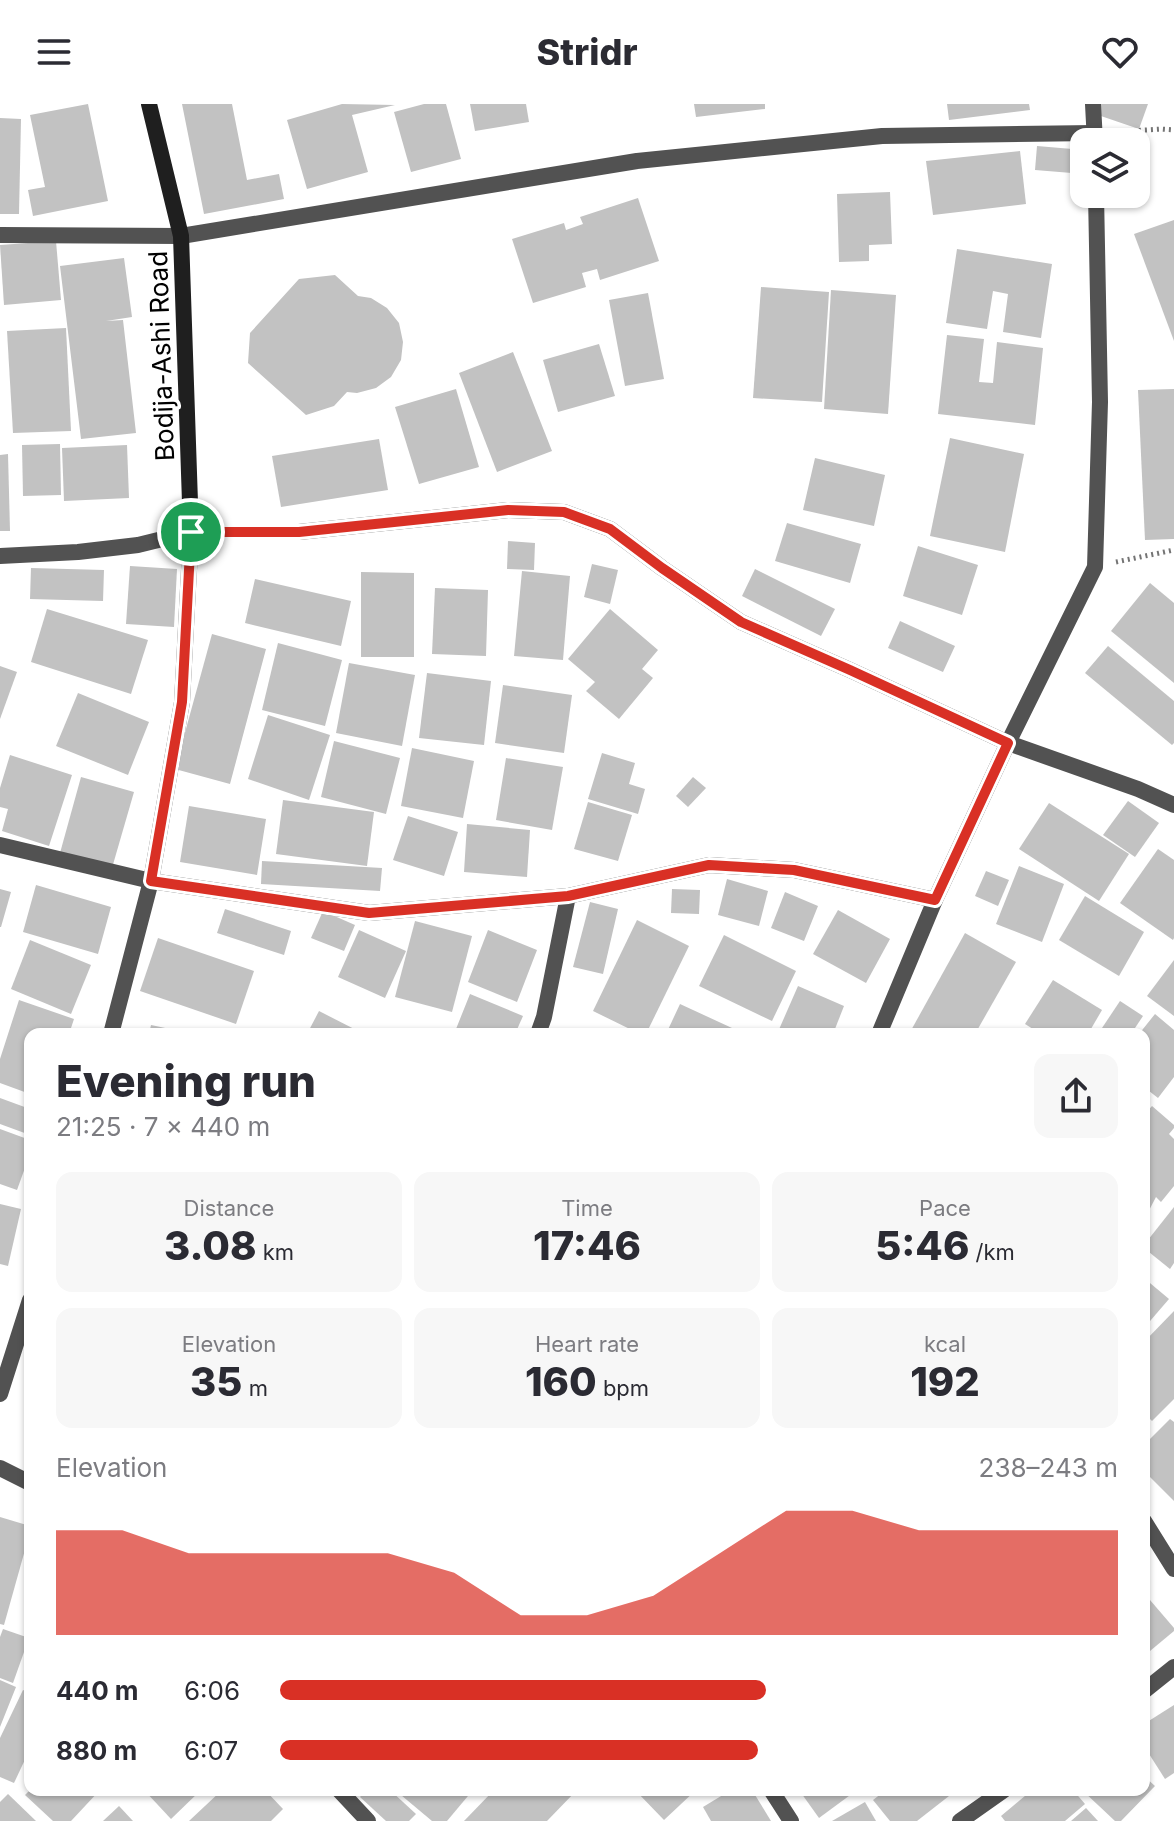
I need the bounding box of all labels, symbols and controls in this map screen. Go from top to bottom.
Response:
icon: menu [32,30,76,74]
text: Stridr [536,30,638,74]
icon: heart [1098,30,1142,74]
map controls [1070,128,1150,208]
button: layers [1070,128,1150,208]
street label: Bodija-Ashi Road [142,250,180,462]
pin [157,498,225,566]
icon: arrive [169,510,213,554]
text: Evening run [56,1054,316,1108]
button: share [1034,1054,1118,1138]
text: 21:25 · 7 × 440 m [56,1111,270,1142]
text: Distance [184,1195,274,1221]
text: Time [561,1195,613,1221]
text: Pace [919,1195,971,1221]
text: 3.08 [164,1221,257,1270]
text: 17:46 [533,1221,641,1270]
text: 5:46 [875,1221,969,1270]
text: km [257,1239,294,1265]
text: /km [969,1239,1015,1265]
text: Elevation [182,1331,276,1357]
text: Heart rate [535,1331,639,1357]
text: kcal [924,1331,966,1357]
text: 35 [190,1357,242,1406]
text: 160 [525,1357,597,1406]
text: 192 [910,1357,980,1406]
text: m [242,1375,268,1401]
text: bpm [597,1375,649,1401]
text: Elevation [56,1452,167,1483]
text: 238–243 m [979,1452,1118,1483]
text: 440 m [56,1675,139,1706]
text: 6:06 [184,1675,240,1706]
text: 880 m [56,1735,137,1766]
text: 6:07 [184,1735,238,1766]

